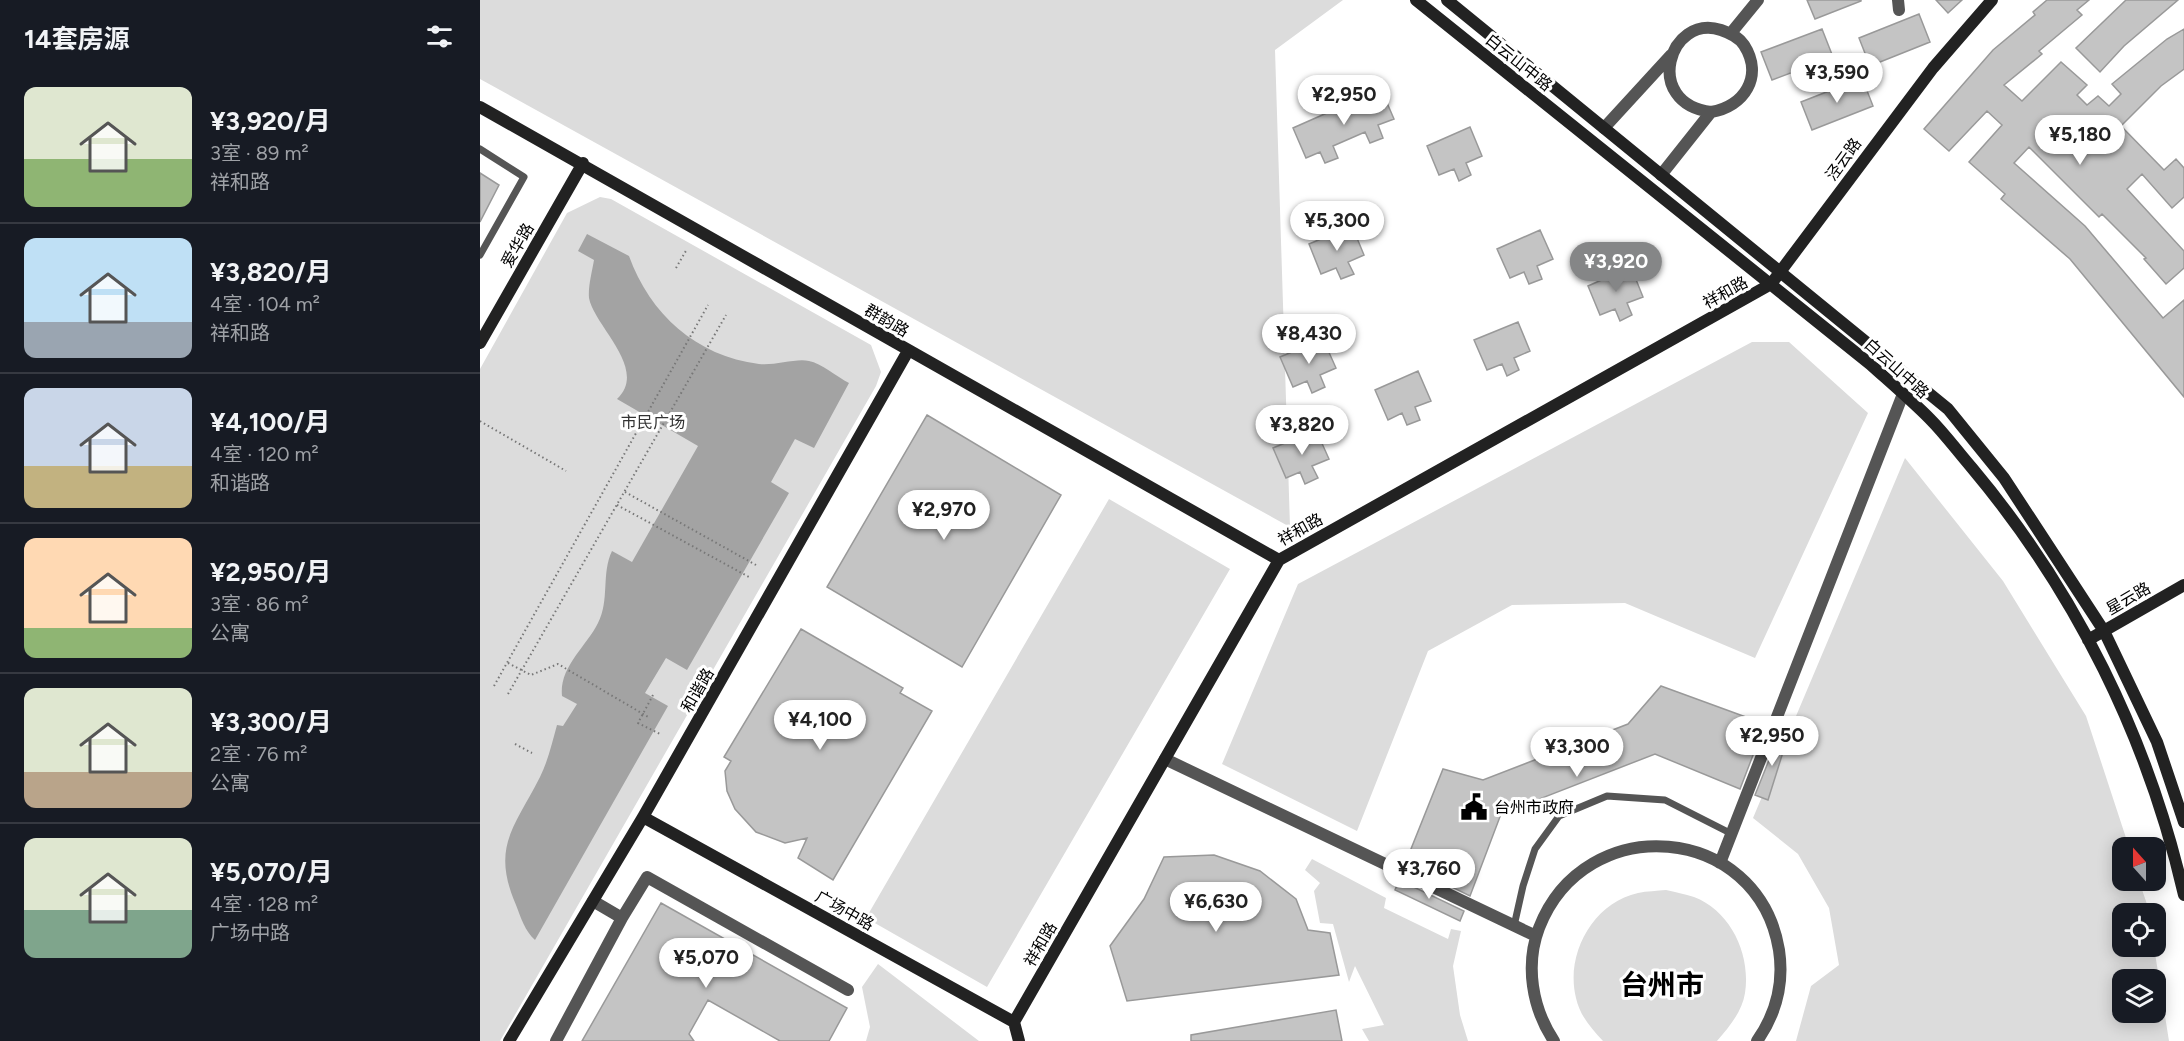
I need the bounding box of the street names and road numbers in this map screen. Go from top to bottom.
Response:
street label: 白云山中路 [1482,30,1556,95]
street label: 泾云路 [1822,134,1865,184]
street label: 爱华路 [497,220,538,271]
street label: 祥和路 [1700,272,1751,312]
street label: 群韵路 [861,300,912,341]
street label: 白云山中路 [1861,335,1933,402]
street label: 祥和路 [1275,509,1326,549]
street label: 星云路 [2103,578,2154,619]
street label: 和谐路 [677,665,718,716]
street label: 广场中路 [812,887,877,934]
street label: 祥和路 [1020,919,1061,970]

